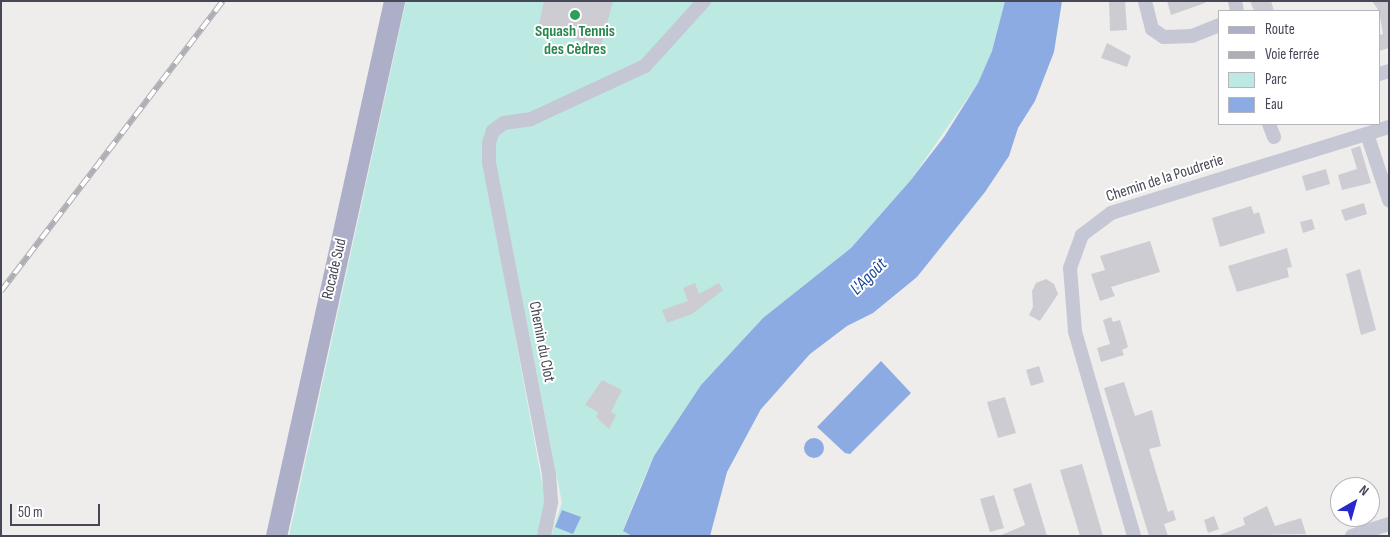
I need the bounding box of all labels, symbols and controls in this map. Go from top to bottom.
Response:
marker: Squash Tennis des Cèdres [569,9,581,21]
legend [1218,10,1380,125]
text: Route [1265,20,1295,39]
place label: Squash Tennis des Cèdres [535,22,615,60]
text: Voie ferrée [1265,45,1319,64]
text: Parc [1265,70,1287,89]
text: Eau [1265,95,1283,114]
street label: Chemin de la Poudrerie [1104,151,1226,207]
street label: Rocade Sud [319,237,351,301]
water label: L'Agoût [846,254,892,300]
street label: Chemin du Clot [524,300,558,384]
north arrow [1330,477,1380,527]
text: N [1356,482,1372,500]
scale bar [12,494,102,526]
text: 50 m [18,503,43,522]

